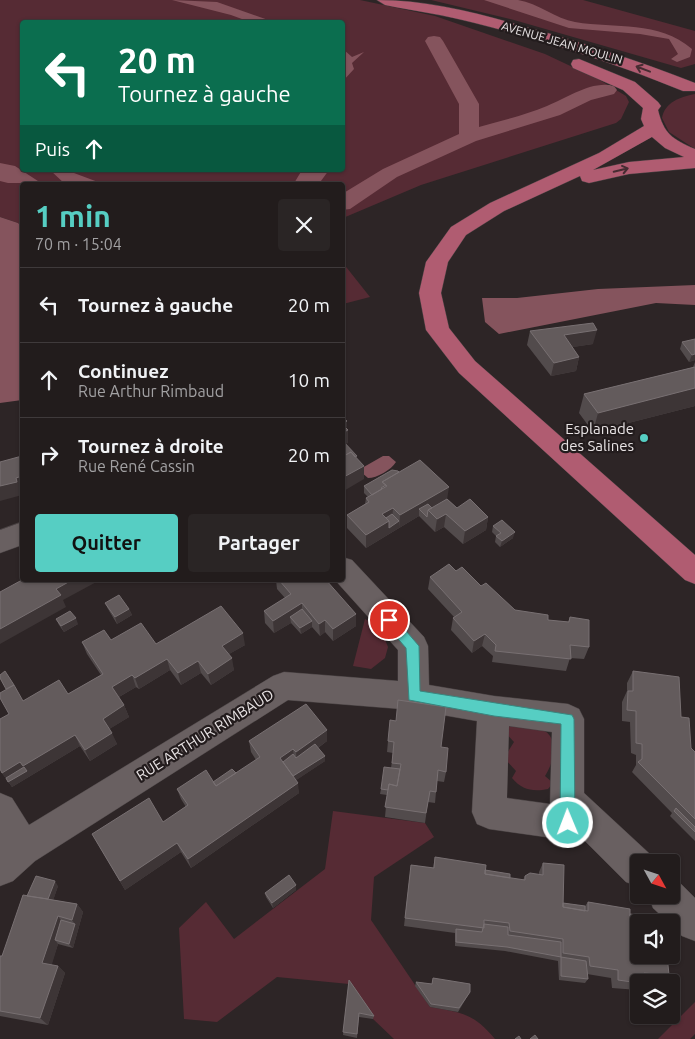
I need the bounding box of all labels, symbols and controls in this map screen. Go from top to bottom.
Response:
street label: AVENUE JEAN MOULIN [500,19,624,66]
icon: left [35,40,100,105]
text: 20 m [118,40,196,80]
one-way arrow [636,63,651,72]
text: Tournez à gauche [118,81,291,106]
icon: ahead [80,135,108,163]
text: Puis [35,138,70,160]
one-way arrow [612,165,628,174]
text: 1 min [35,199,111,233]
button: close [278,199,330,251]
text: 70 m · 15:04 [35,235,122,253]
icon: left [35,291,63,319]
text: Tournez à gauche [78,294,233,316]
text: 20 m [288,294,330,316]
text: Continuez [78,360,168,382]
icon: ahead [35,366,63,394]
text: 10 m [288,369,330,391]
text: Rue Arthur Rimbaud [78,382,224,400]
place label: Esplanade des Salines [560,420,634,454]
marker: Esplanade des Salines [638,432,650,444]
text: Tournez à droite [78,435,224,457]
icon: right [35,441,63,469]
text: 20 m [288,444,330,466]
text: Rue René Cassin [78,457,195,475]
button: Quitter [35,514,178,572]
button: Partager [188,514,330,572]
pin [368,599,410,641]
icon: arrive [375,606,403,634]
street label: RUE ARTHUR RIMBAUD [133,685,277,784]
position arrow [541,796,593,848]
north arrow [630,854,680,904]
map controls [630,854,680,1024]
button: sound [630,914,680,964]
button: layers [630,974,680,1024]

